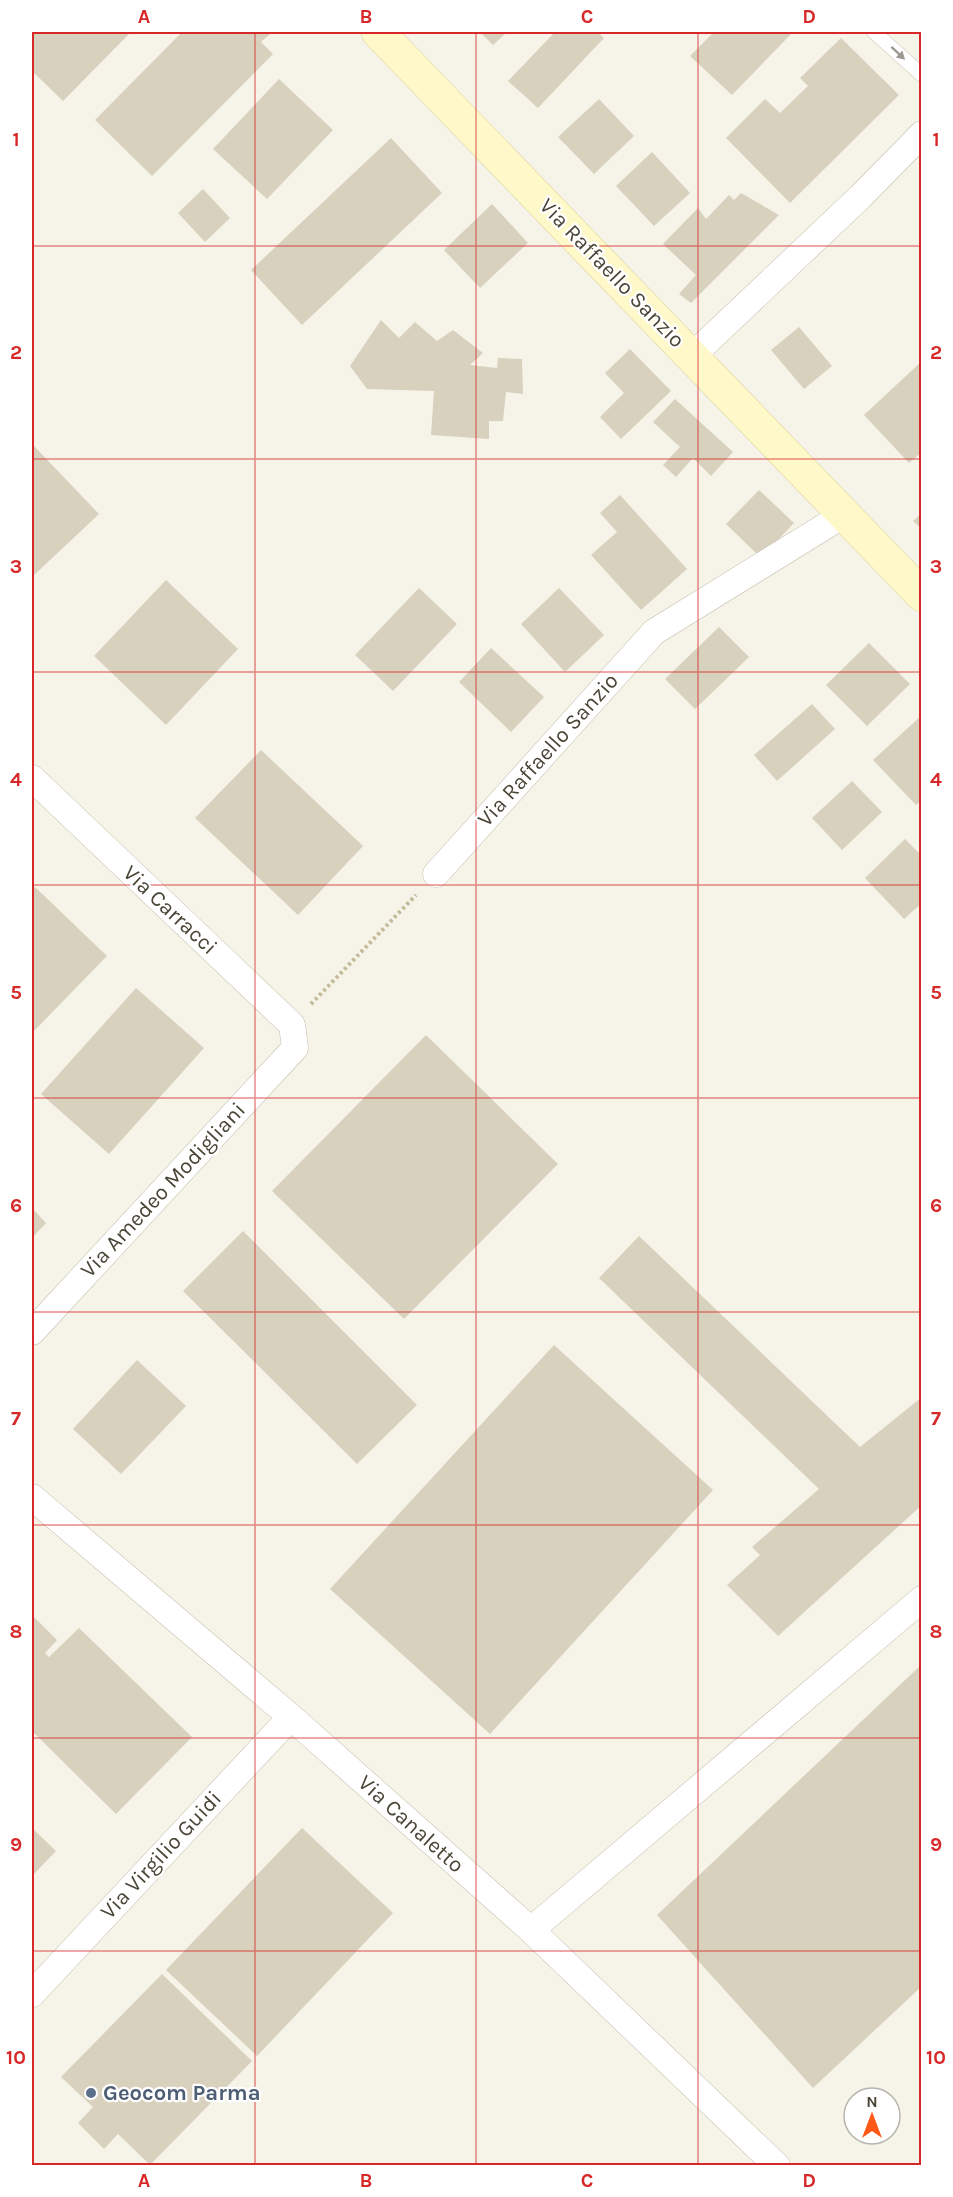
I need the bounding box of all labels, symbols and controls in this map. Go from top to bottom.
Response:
text: A [138,5,151,28]
text: B [360,5,372,28]
text: C [581,5,593,28]
text: D [802,5,816,28]
one-way arrow [891,46,905,60]
text: 1 [12,128,20,151]
text: 1 [932,128,940,151]
street label: Via Raffaello Sanzio [534,193,690,353]
text: 2 [10,341,22,364]
text: 2 [930,341,942,364]
text: 3 [10,555,22,578]
text: 3 [930,555,942,578]
street label: Via Raffaello Sanzio [472,668,624,832]
text: 4 [10,768,22,791]
text: 4 [930,768,942,791]
street label: Via Carracci [118,860,222,960]
text: 5 [10,981,22,1004]
text: 5 [930,981,942,1004]
street label: Via Amedeo Modigliani [75,1097,251,1283]
text: 6 [10,1194,22,1217]
text: 6 [930,1194,942,1217]
text: 7 [11,1407,21,1430]
text: 7 [931,1407,941,1430]
text: 8 [10,1620,22,1643]
text: 8 [930,1620,942,1643]
street label: Via Canaletto [353,1770,469,1878]
street label: Via Virgilio Guidi [95,1786,227,1924]
text: 9 [10,1833,22,1856]
text: 9 [930,1833,942,1856]
text: 10 [6,2046,26,2069]
text: 10 [926,2046,946,2069]
place label: Geocom Parma [103,2080,261,2106]
marker: Geocom Parma [84,2086,98,2100]
north arrow [842,2086,902,2146]
text: N [866,2092,878,2111]
text: A [138,2169,151,2192]
text: B [360,2169,372,2192]
text: C [581,2169,593,2192]
text: D [802,2169,816,2192]

